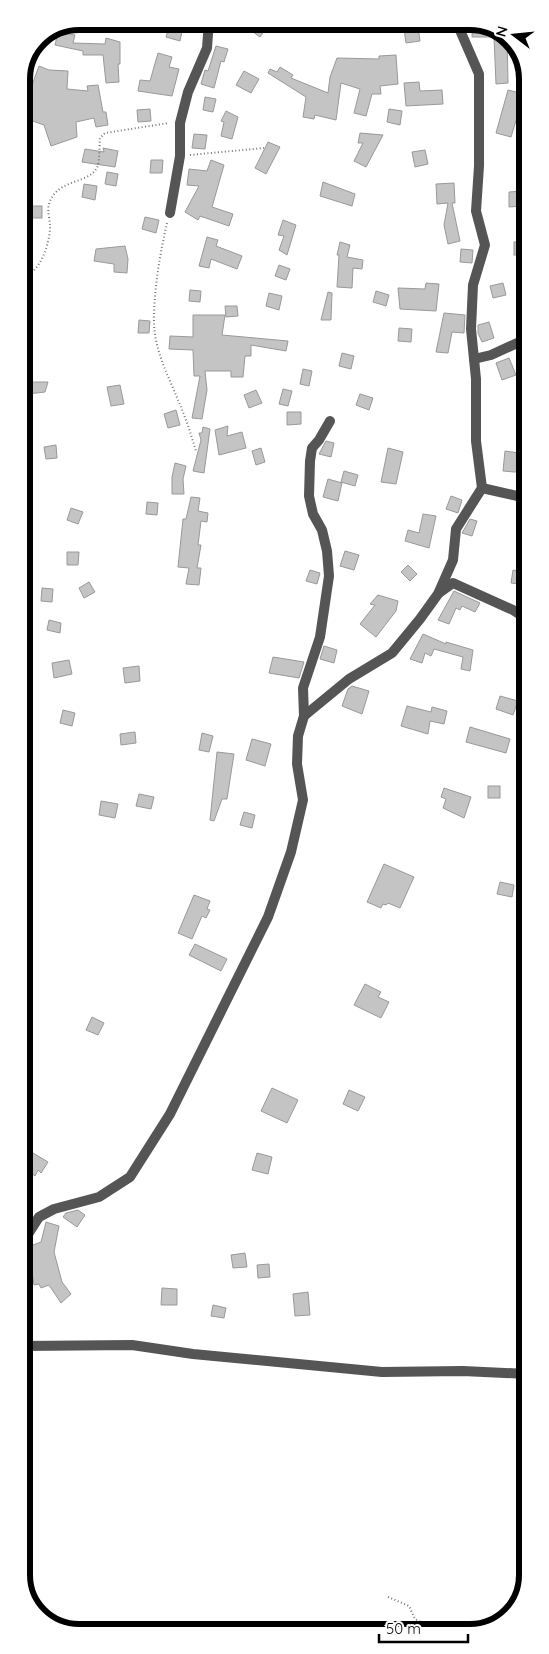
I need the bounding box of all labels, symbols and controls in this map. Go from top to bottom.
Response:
north arrow [489,10,539,60]
text: N [491,24,512,39]
scale bar [379,1612,468,1644]
text: 50 m [386,1619,421,1638]

